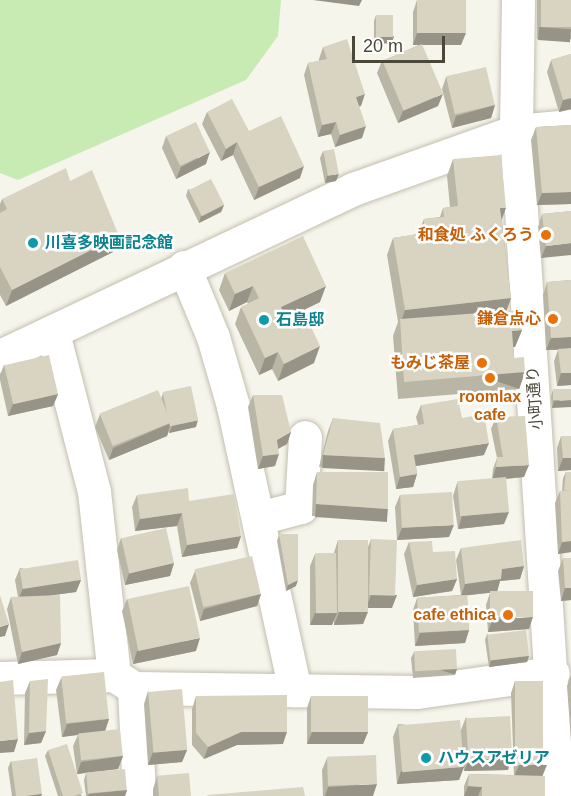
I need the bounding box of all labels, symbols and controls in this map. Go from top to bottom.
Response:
scale bar [355,24,448,62]
text: 20 m [363,36,403,56]
place label: 和食処 ふくろう [418,225,534,245]
marker: 和食処 ふくろう [539,228,553,242]
place label: 川喜多映画記念館 [45,233,173,253]
marker: 川喜多映画記念館 [26,236,40,250]
place label: 鎌倉点心 [477,309,541,329]
place label: 石島邸 [276,310,324,330]
marker: 鎌倉点心 [546,312,560,326]
marker: 石島邸 [257,313,271,327]
place label: もみじ茶屋 [390,353,470,373]
marker: もみじ茶屋 [475,356,489,370]
street label: 小町通り [523,365,547,431]
marker: roomlax cafe [483,371,497,385]
place label: roomlax cafe [459,387,521,425]
place label: cafe ethica [413,605,496,625]
marker: cafe ethica [501,608,515,622]
place label: ハウスアゼリア [438,748,550,768]
marker: ハウスアゼリア [419,751,433,765]

